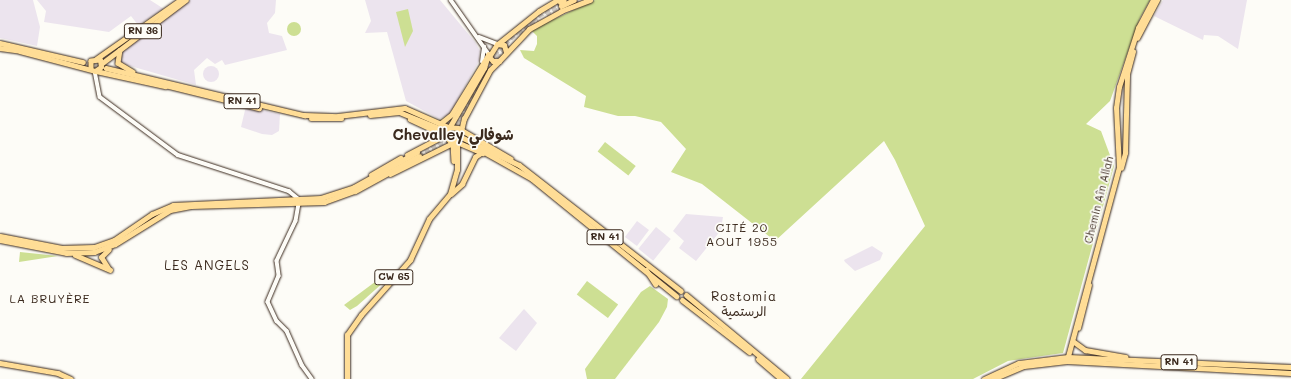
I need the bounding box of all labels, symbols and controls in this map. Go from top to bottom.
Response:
road number: RN 36 [123,23,163,39]
road number: RN 41 [223,93,261,109]
district label: Chevalley شوفالي [392,126,514,144]
street label: Chemin Aîn Allah [1082,155,1116,245]
district label: CITÉ 20 AOUT 1955 [706,221,778,249]
road number: RN 41 [586,229,624,245]
district label: LES ANGELS [164,257,250,273]
road number: CW 65 [374,269,414,285]
district label: Rostomia الرستمية [711,289,777,320]
district label: LA BRUYÈRE [10,292,90,306]
road number: RN 41 [1160,354,1198,370]

